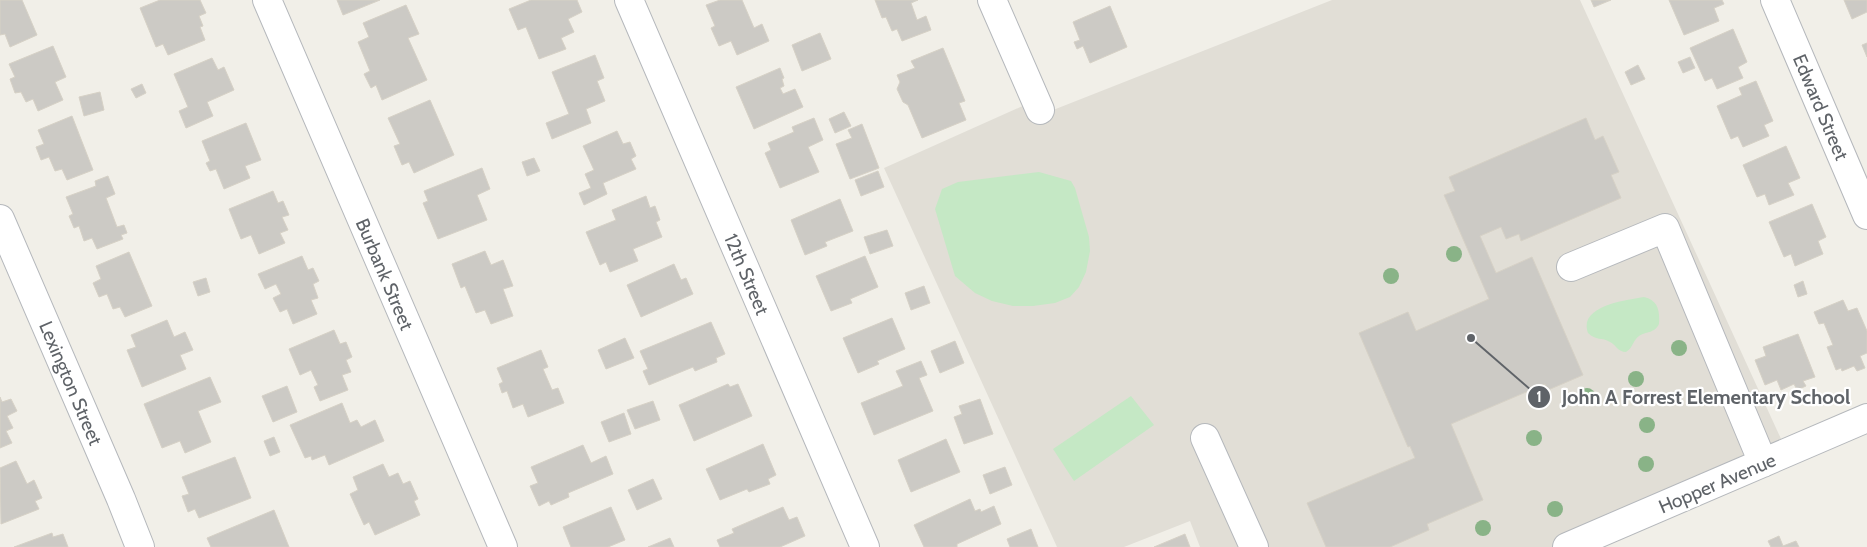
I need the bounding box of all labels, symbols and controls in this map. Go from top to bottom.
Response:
street label: Edward Street [1788,51,1853,164]
street label: Burbank Street [351,215,419,334]
street label: 12th Street [719,230,774,319]
street label: Lexington Street [34,318,107,449]
callout: John A Forrest Elementary School [1526,380,1860,415]
text: John A Forrest Elementary School [1561,385,1850,409]
text: 1 [1536,388,1542,406]
street label: Hopper Avenue [1655,448,1779,518]

